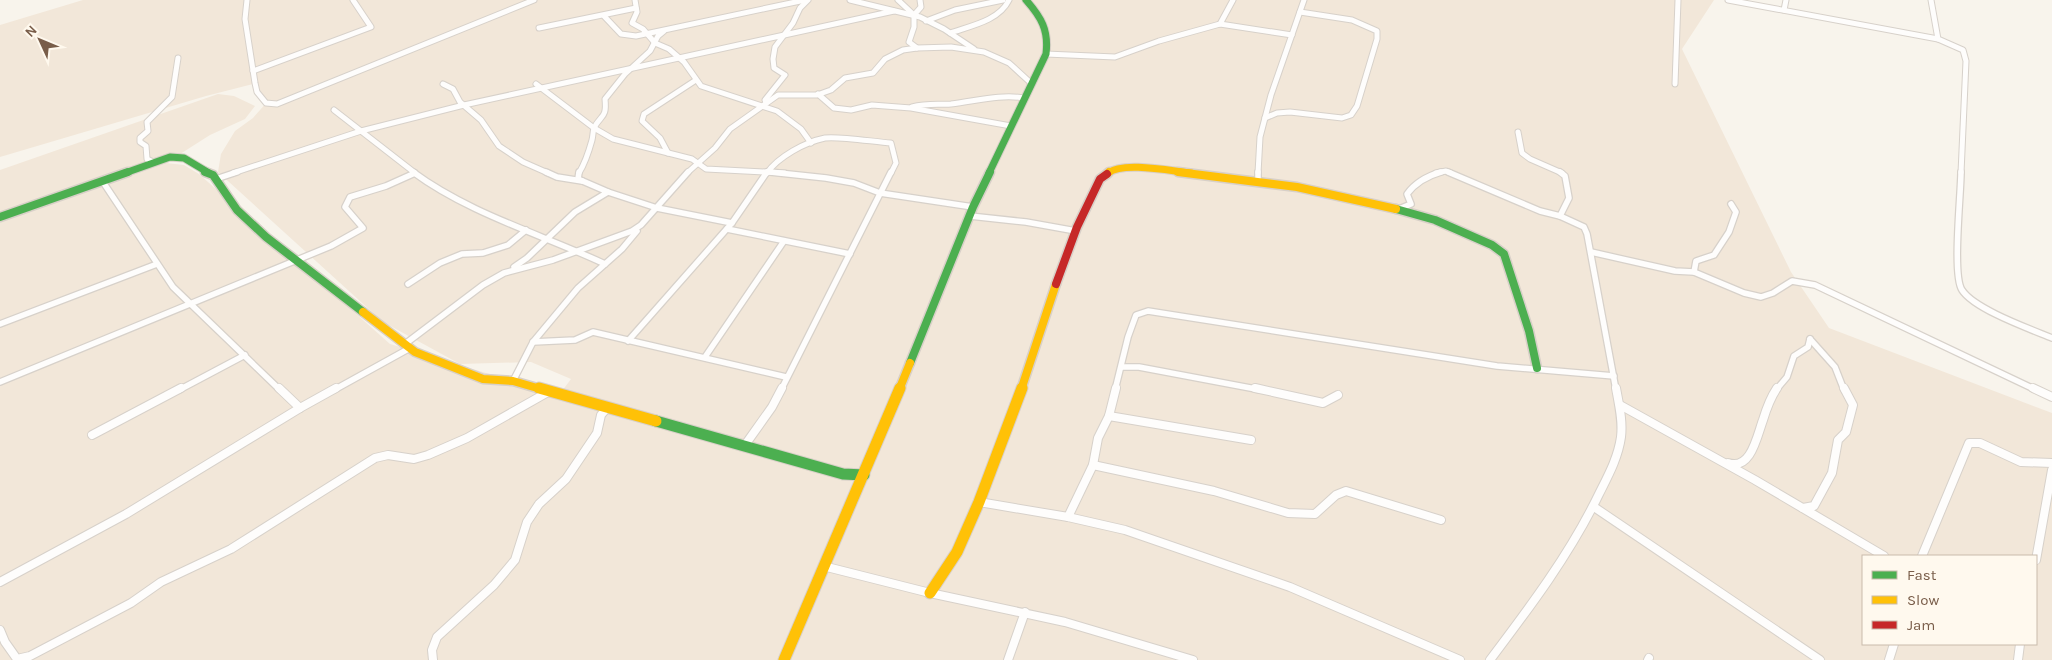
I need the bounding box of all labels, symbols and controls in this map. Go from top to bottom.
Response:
north arrow [15,15,65,65]
text: N [21,22,41,41]
legend [1862,555,2037,645]
text: Fast [1907,566,1937,584]
text: Slow [1907,591,1939,609]
text: Jam [1907,616,1935,634]

